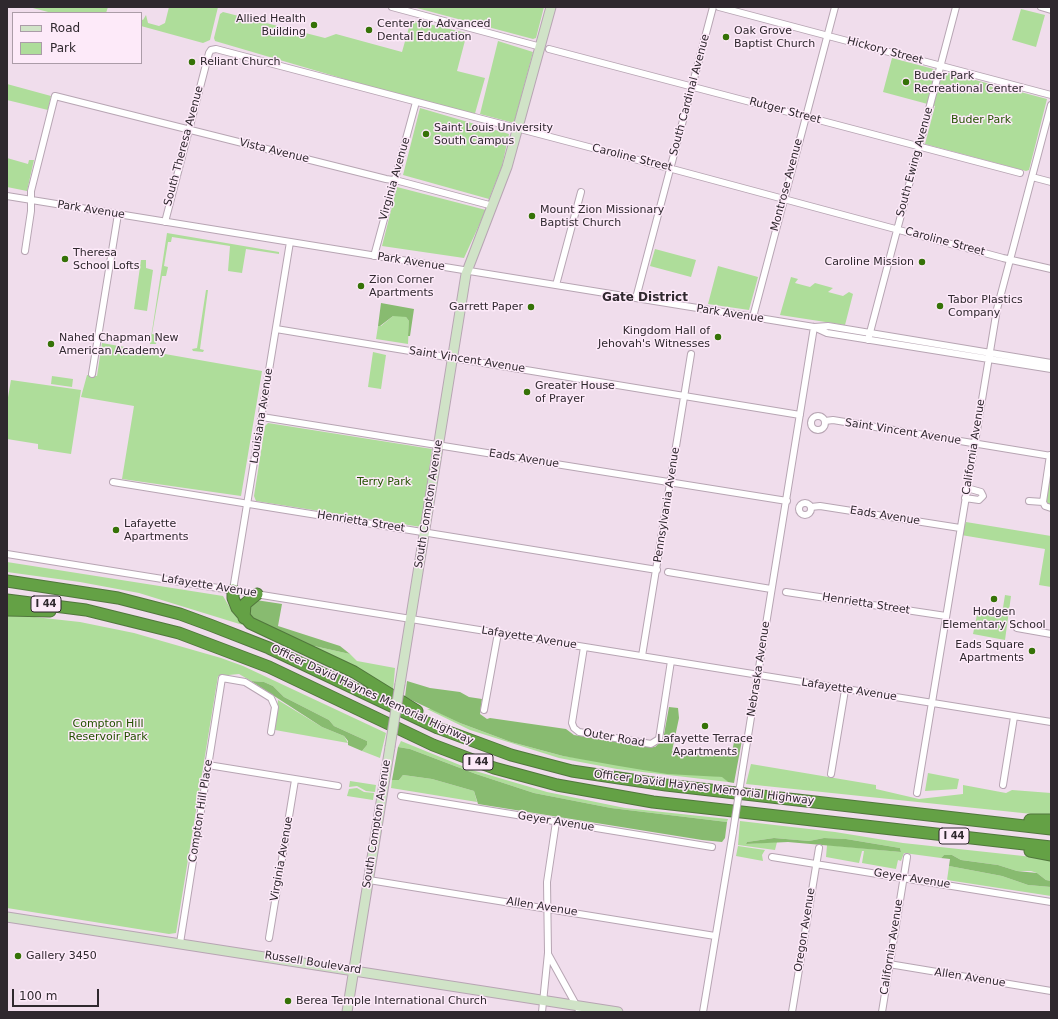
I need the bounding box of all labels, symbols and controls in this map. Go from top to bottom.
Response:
legend [12,12,142,64]
place label: Allied Health Building [236,12,306,38]
place label: Center for Advanced Dental Education [377,17,490,43]
marker: Allied Health Building [309,20,319,30]
text: Road [50,21,80,35]
place label: Oak Grove Baptist Church [734,24,815,50]
marker: Center for Advanced Dental Education [364,25,374,35]
marker: Oak Grove Baptist Church [721,32,731,42]
street label: South Cardinal Avenue [667,33,713,157]
street label: Hickory Street [846,35,924,67]
text: Park [50,41,76,55]
place label: Reliant Church [200,55,280,69]
marker: Reliant Church [187,57,197,67]
place label: Buder Park Recreational Center [914,69,1023,95]
marker: Buder Park Recreational Center [901,77,911,87]
street label: South Theresa Avenue [162,84,206,208]
street label: Rutger Street [748,95,822,127]
street label: South Ewing Avenue [894,106,936,218]
park label: Buder Park [951,113,1011,127]
place label: Saint Louis University South Campus [434,121,553,147]
marker: Saint Louis University South Campus [421,129,431,139]
street label: Vista Avenue [238,136,310,166]
street label: Virginia Avenue [377,136,413,222]
street label: Montrose Avenue [768,137,806,233]
street label: Caroline Street [591,142,673,174]
street label: Park Avenue [56,198,126,222]
place label: Mount Zion Missionary Baptist Church [540,203,664,229]
marker: Mount Zion Missionary Baptist Church [527,211,537,221]
street label: Caroline Street [904,225,986,259]
place label: Theresa School Lofts [73,246,139,272]
street label: Park Avenue [376,250,446,274]
marker: Theresa School Lofts [60,254,70,264]
place label: Caroline Mission [824,255,914,269]
marker: Caroline Mission [917,257,927,267]
place label: Zion Corner Apartments [369,273,434,299]
marker: Zion Corner Apartments [356,281,366,291]
district label: Gate District [602,291,688,305]
place label: Tabor Plastics Company [948,293,1023,319]
place label: Garrett Paper [449,300,523,314]
marker: Tabor Plastics Company [935,301,945,311]
marker: Garrett Paper [526,302,536,312]
street label: Park Avenue [695,302,765,326]
place label: Kingdom Hall of Jehovah's Witnesses [598,324,710,350]
place label: Nahed Chapman New American Academy [59,331,178,357]
marker: Kingdom Hall of Jehovah's Witnesses [713,332,723,342]
marker: Nahed Chapman New American Academy [46,339,56,349]
street label: Saint Vincent Avenue [408,344,526,376]
street label: Louisiana Avenue [248,367,276,465]
place label: Greater House of Prayer [535,379,615,405]
marker: Greater House of Prayer [522,387,532,397]
street label: California Avenue [960,398,988,496]
street label: Saint Vincent Avenue [844,416,962,448]
street label: South Compton Avenue [412,439,446,569]
street label: Pennsylvania Avenue [651,446,683,564]
street label: Eads Avenue [488,447,560,471]
park label: Terry Park [357,475,411,489]
street label: Eads Avenue [849,504,921,528]
street label: Henrietta Street [316,509,406,535]
place label: Lafayette Apartments [124,517,189,543]
marker: Lafayette Apartments [111,525,121,535]
street label: Lafayette Avenue [160,572,258,600]
street label: Henrietta Street [821,591,911,617]
marker: Hodgen Elementary School [989,594,999,604]
road number: I 44 [31,596,61,612]
place label: Hodgen Elementary School [942,605,1046,631]
street label: Nebraska Avenue [745,620,773,718]
street label: Lafayette Avenue [480,624,578,652]
place label: Eads Square Apartments [955,638,1024,664]
street label: Officer David Haynes Memorial Highway [269,642,475,748]
marker: Eads Square Apartments [1027,646,1037,656]
street label: Lafayette Avenue [800,676,898,704]
park label: Compton Hill Reservoir Park [68,717,148,743]
marker: Lafayette Terrace Apartments [700,721,710,731]
street label: Outer Road [582,726,646,750]
place label: Lafayette Terrace Apartments [657,732,753,758]
road number: I 44 [463,754,493,770]
street label: Compton Hill Place [186,759,216,863]
street label: South Compton Avenue [360,759,394,889]
street label: Officer David Haynes Memorial Highway [593,768,815,808]
street label: Geyer Avenue [517,809,595,835]
street label: Virginia Avenue [268,816,296,902]
road number: I 44 [939,828,969,844]
street label: Geyer Avenue [873,866,951,892]
street label: Oregon Avenue [792,887,818,973]
street label: Allen Avenue [506,895,578,919]
street label: California Avenue [878,898,906,996]
place label: Gallery 3450 [26,949,97,963]
street label: Russell Boulevard [264,949,362,977]
marker: Gallery 3450 [13,951,23,961]
street label: Allen Avenue [934,966,1006,990]
scale bar [14,981,101,1007]
text: 100 m [19,989,57,1003]
place label: Berea Temple International Church [296,994,487,1008]
marker: Berea Temple International Church [283,996,293,1006]

